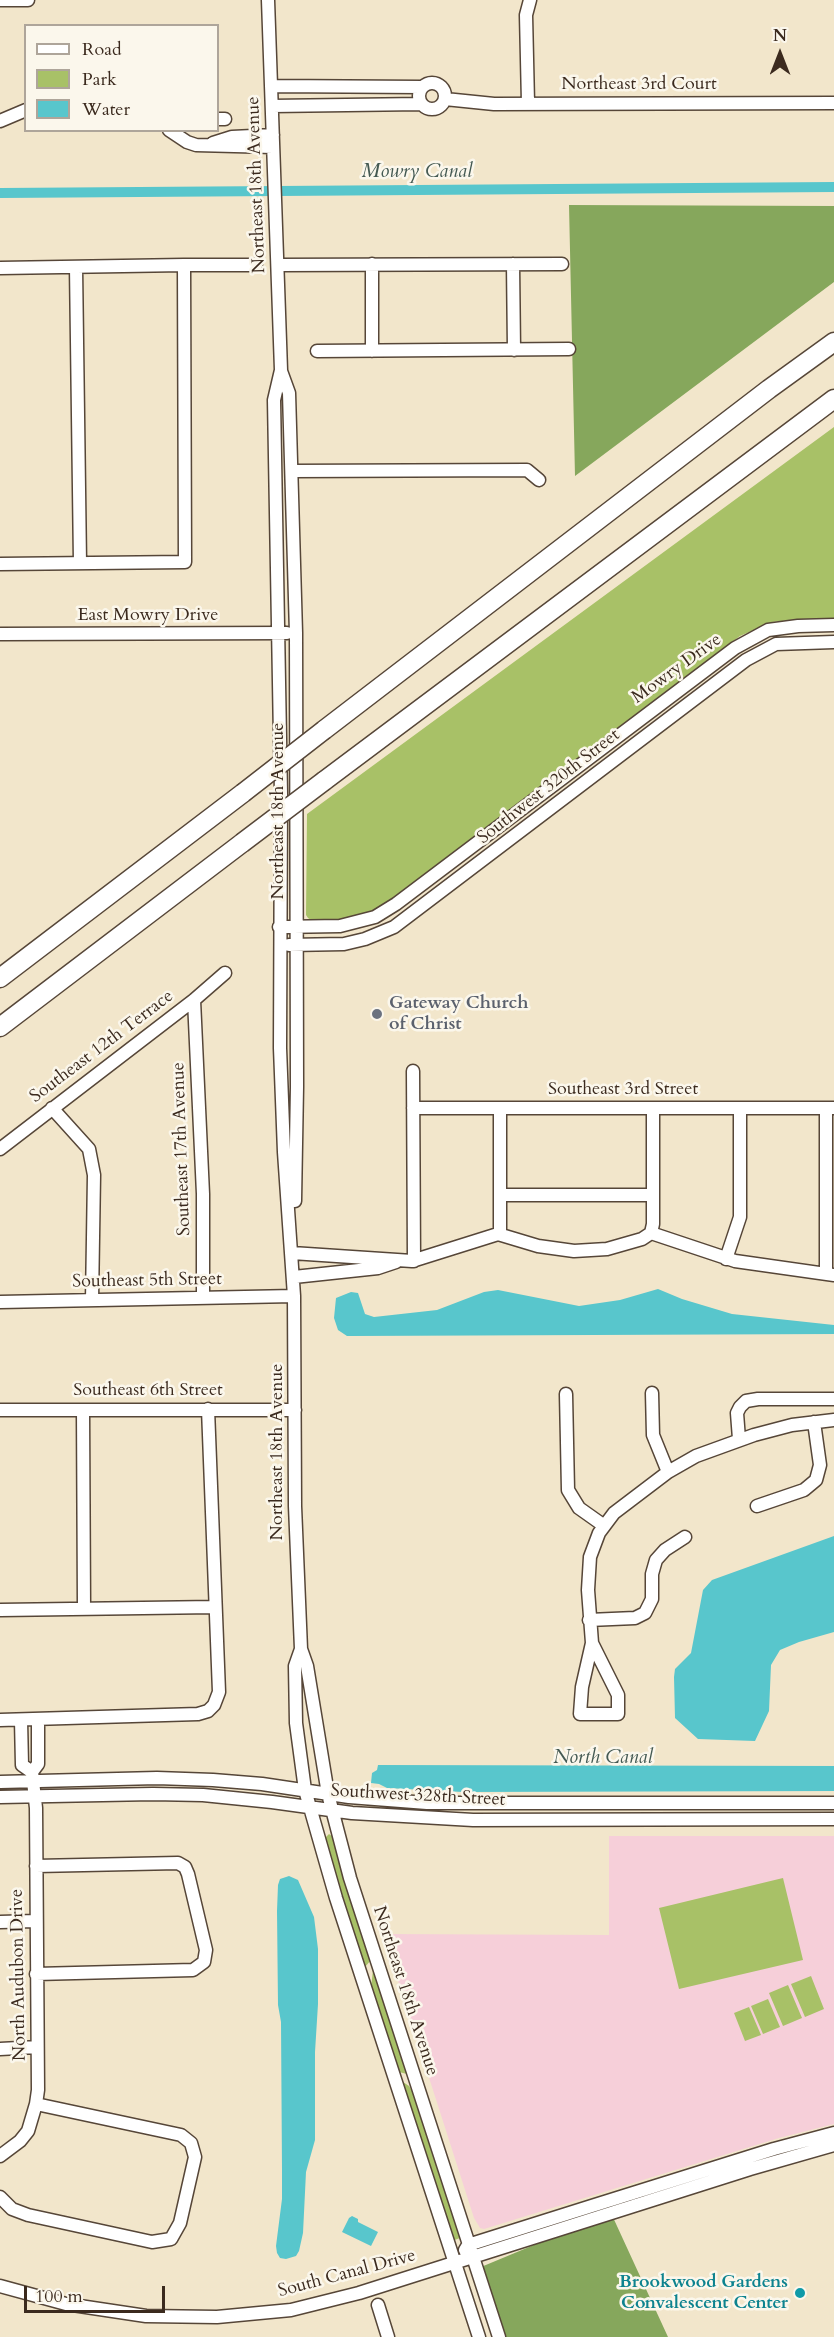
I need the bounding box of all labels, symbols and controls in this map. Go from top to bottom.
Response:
legend [24,24,219,132]
north arrow [750,24,810,84]
text: N [773,25,787,47]
text: Road [82,37,122,62]
text: Park [82,67,117,92]
street label: Northeast 3rd Court [561,74,717,96]
street label: Northeast 18th Avenue [243,96,271,274]
text: Water [82,97,130,122]
water label: Mowry Canal [362,160,472,184]
street label: East Mowry Drive [78,605,218,627]
street label: Mowry Drive [628,629,726,709]
street label: Northeast 18th Avenue [268,723,290,899]
street label: Southwest 320th Street [474,725,624,849]
street label: Southeast 12th Terrace [26,986,178,1108]
place label: Gateway Church of Christ [389,993,528,1036]
marker: Gateway Church of Christ [370,1007,384,1021]
street label: Southeast 17th Avenue [168,1062,196,1236]
street label: Southeast 3rd Street [548,1079,698,1101]
street label: Southeast 5th Street [72,1269,222,1293]
street label: Northeast 18th Avenue [267,1364,289,1540]
street label: Southeast 6th Street [73,1380,223,1402]
water label: North Canal [553,1746,653,1770]
street label: Southwest 328th Street [330,1781,506,1811]
street label: North Audubon Drive [7,1889,31,2061]
street label: Northeast 18th Avenue [367,1904,443,2078]
street label: South Canal Drive [276,2245,418,2303]
place label: Brookwood Gardens Convalescent Center [619,2272,788,2314]
scale bar [27,2274,168,2312]
text: 100 m [35,2284,83,2309]
marker: Brookwood Gardens Convalescent Center [793,2286,807,2300]

